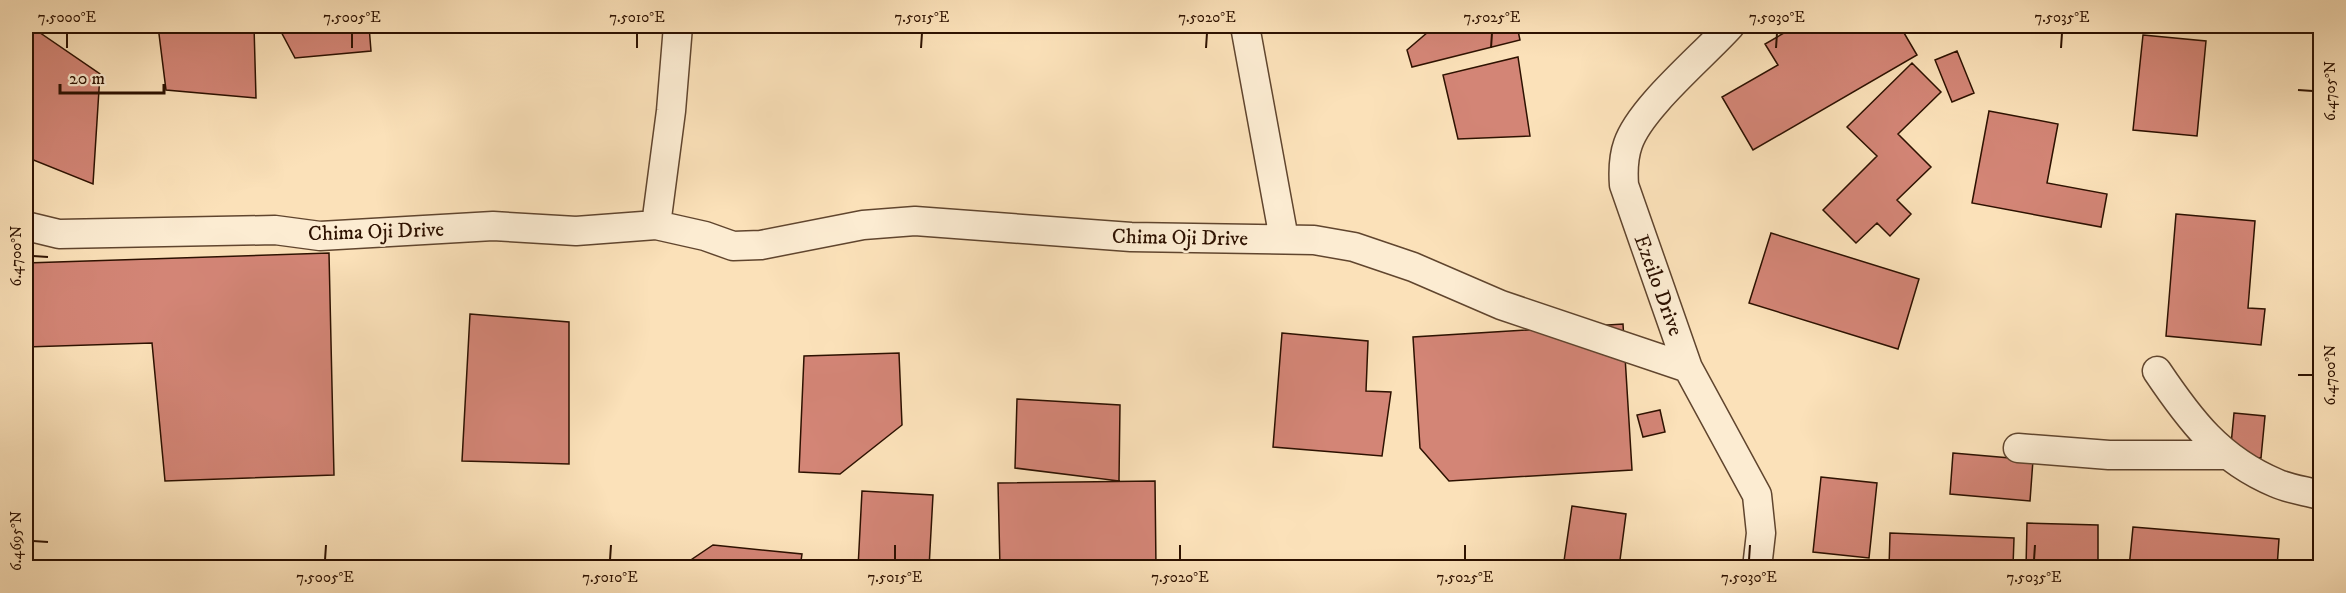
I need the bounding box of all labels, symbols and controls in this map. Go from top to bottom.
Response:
text: 7.5000°E [38,8,97,27]
text: 7.5005°E [323,8,381,27]
text: 7.5010°E [609,8,665,27]
text: 7.5015°E [895,8,950,27]
text: 7.5020°E [1178,8,1236,27]
text: 7.5025°E [1464,8,1521,27]
text: 7.5030°E [1749,8,1805,27]
text: 7.5035°E [2034,8,2090,27]
scale bar [60,57,164,95]
text: 6.4705°N [2321,61,2340,121]
text: 20 m [69,68,105,90]
street label: Chima Oji Drive [308,217,445,247]
street label: Chima Oji Drive [1112,224,1249,252]
text: 6.4700°N [7,226,26,286]
street label: Ezeilo Drive [1628,231,1688,340]
text: 6.4700°N [2321,345,2340,405]
text: 6.4695°N [7,511,26,571]
text: 7.5005°E [296,568,354,587]
text: 7.5010°E [582,568,638,587]
text: 7.5015°E [868,568,923,587]
text: 7.5020°E [1151,568,1209,587]
text: 7.5025°E [1437,568,1494,587]
text: 7.5030°E [1721,568,1777,587]
text: 7.5035°E [2006,568,2062,587]

